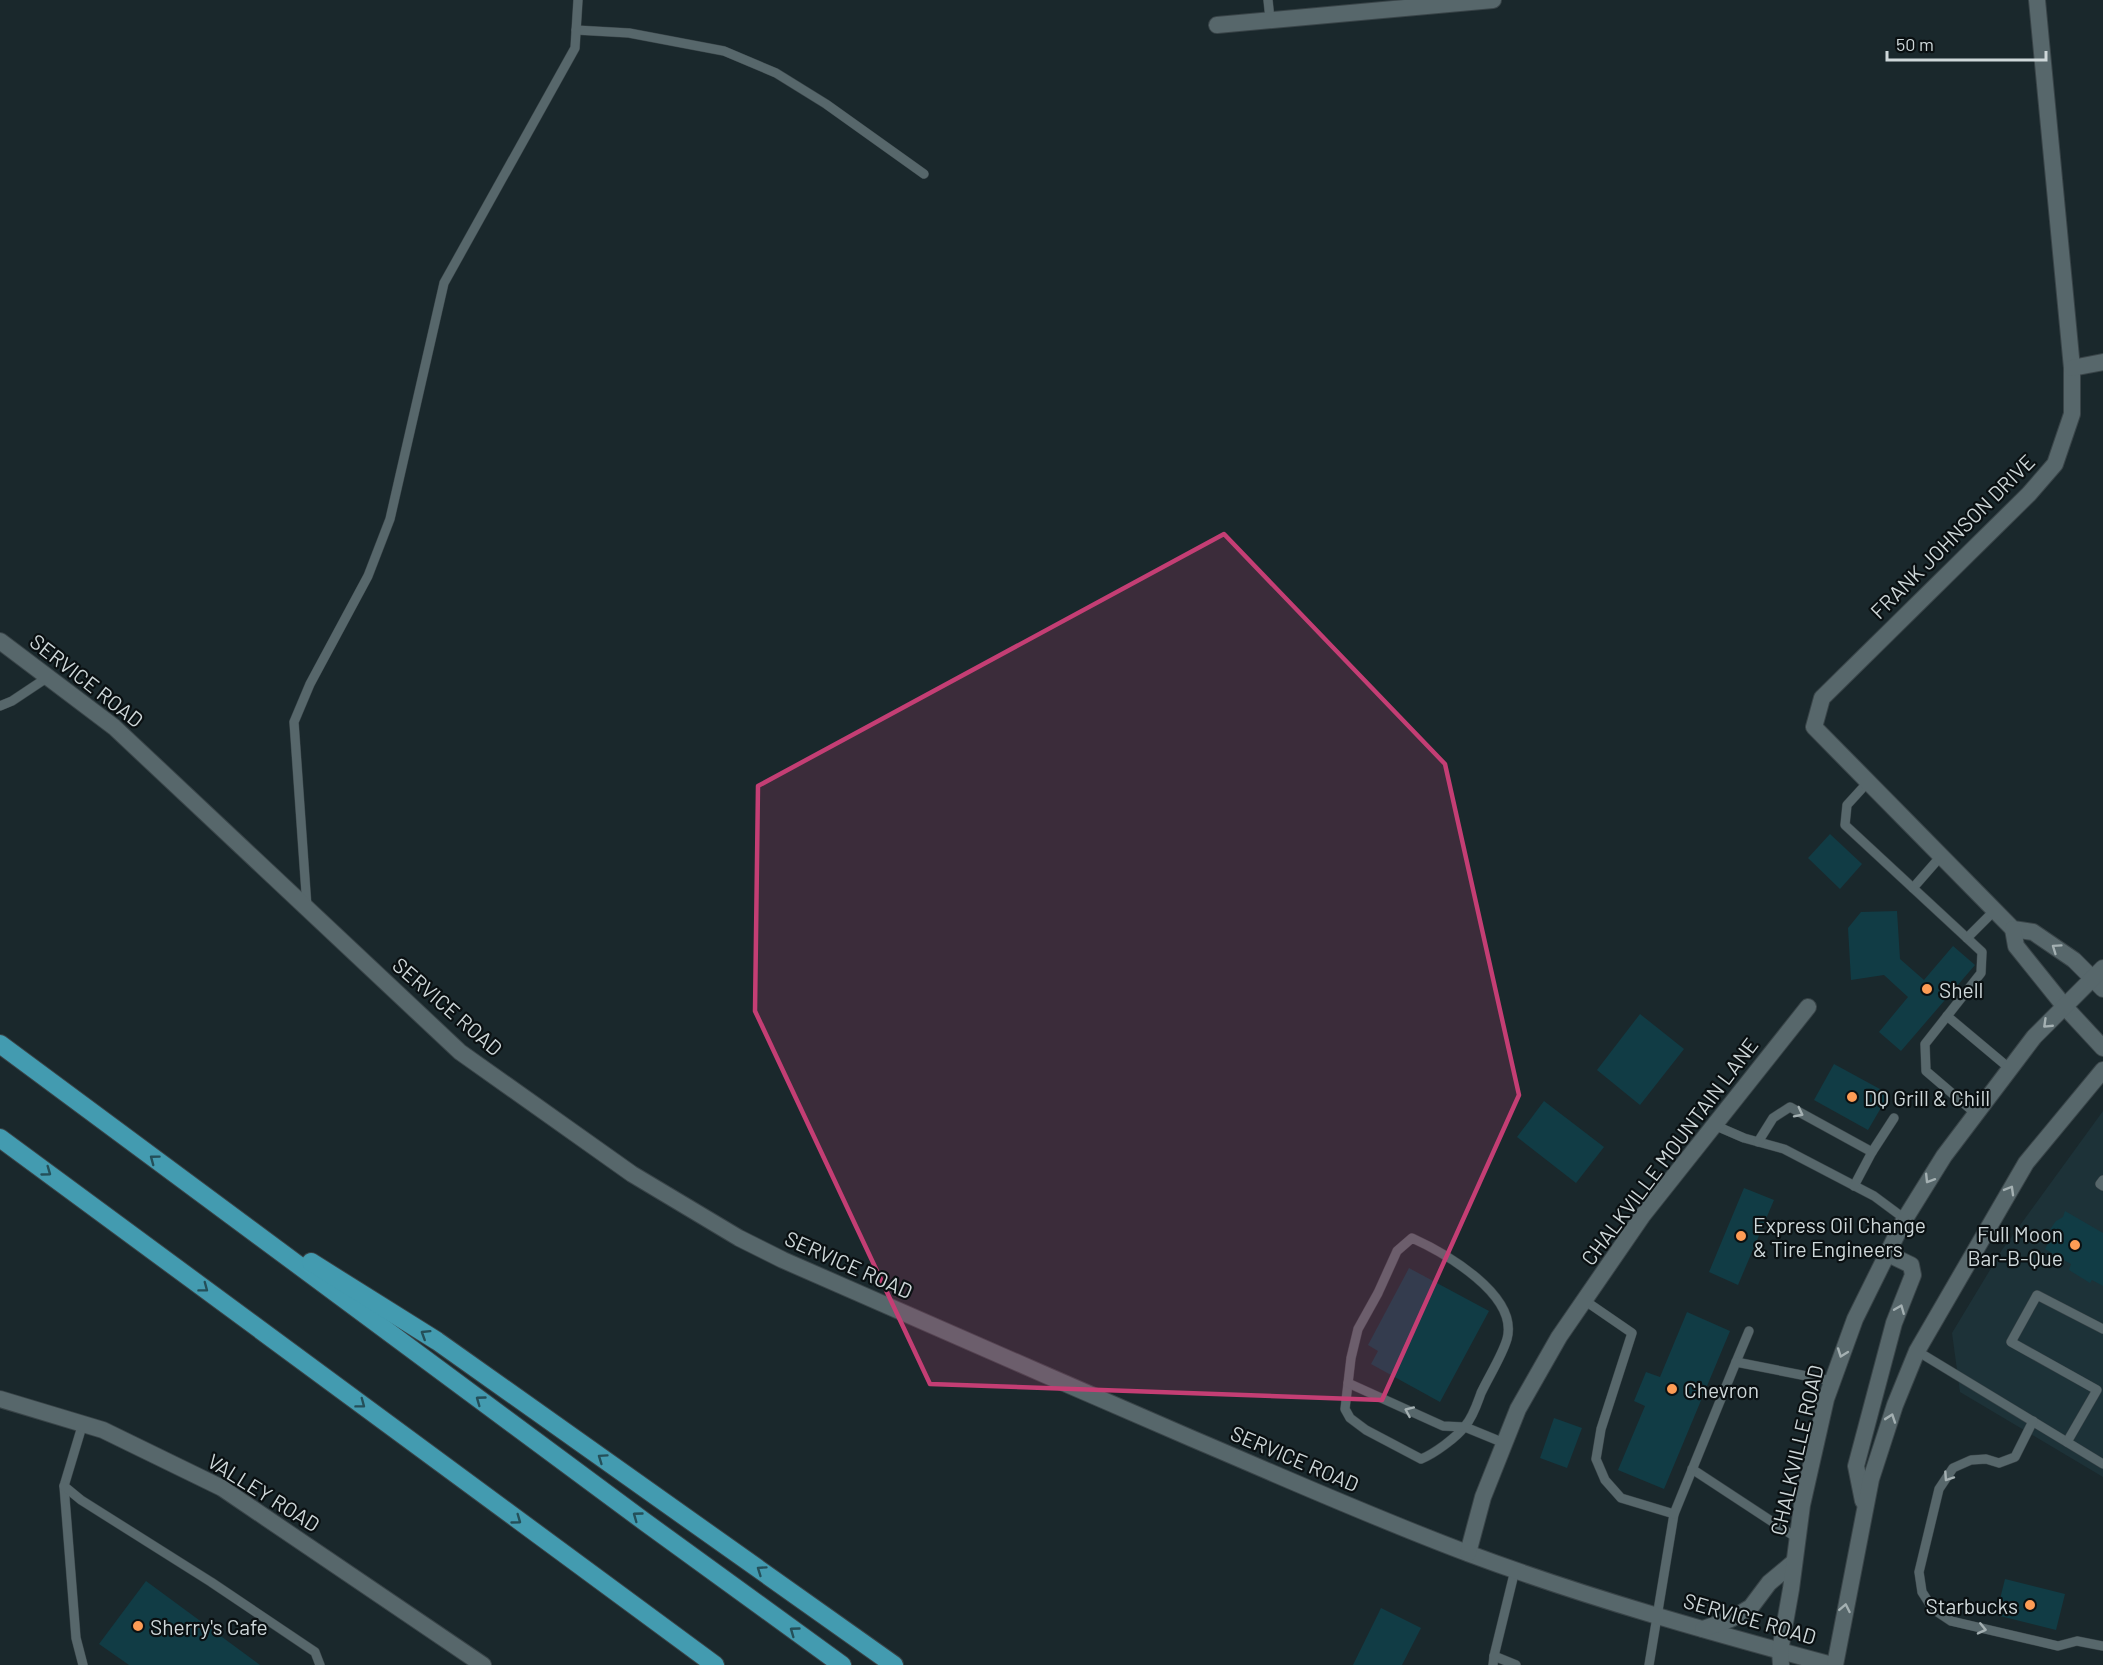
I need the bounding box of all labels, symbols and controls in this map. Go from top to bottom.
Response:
scale bar [1887,24,2046,62]
text: 50 m [1896,33,1934,55]
street label: FRANK JOHNSON DRIVE [1865,449,2039,623]
street label: SERVICE ROAD [25,628,149,732]
one-way arrow [2052,944,2063,955]
street label: SERVICE ROAD [388,952,508,1060]
place label: Shell [1939,977,1983,1002]
marker: Shell [1920,982,1934,996]
one-way arrow [2044,1017,2055,1028]
street label: CHALKVILLE MOUNTAIN LANE [1575,1032,1763,1270]
place label: DQ Grill & Chill [1864,1085,1990,1110]
marker: DQ Grill & Chill [1845,1090,1859,1104]
one-way arrow [1793,1105,1804,1117]
one-way arrow [150,1156,161,1167]
one-way arrow [41,1165,52,1176]
one-way arrow [1925,1173,1937,1183]
one-way arrow [2003,1186,2014,1196]
place label: Express Oil Change & Tire Engineers [1753,1212,1926,1261]
place label: Full Moon Bar-B-Que [1967,1221,2063,1270]
street label: SERVICE ROAD [781,1225,917,1303]
marker: Express Oil Change & Tire Engineers [1734,1229,1748,1243]
marker: Full Moon Bar-B-Que [2068,1238,2082,1252]
one-way arrow [197,1281,208,1292]
one-way arrow [1893,1304,1905,1315]
one-way arrow [421,1329,431,1341]
one-way arrow [1836,1347,1849,1358]
street label: CHALKVILLE ROAD [1764,1362,1828,1538]
place label: Chevron [1684,1377,1759,1402]
marker: Chevron [1665,1382,1679,1396]
one-way arrow [476,1396,487,1407]
one-way arrow [354,1397,365,1408]
one-way arrow [1405,1407,1416,1419]
one-way arrow [1884,1413,1896,1424]
street label: SERVICE ROAD [1227,1420,1363,1496]
street label: VALLEY ROAD [203,1448,325,1536]
one-way arrow [597,1454,608,1465]
one-way arrow [1944,1470,1955,1481]
one-way arrow [632,1512,643,1523]
one-way arrow [511,1513,522,1524]
one-way arrow [756,1567,767,1578]
street label: SERVICE ROAD [1681,1587,1819,1649]
place label: Starbucks [1926,1593,2018,1618]
marker: Starbucks [2023,1598,2037,1612]
one-way arrow [1838,1603,1851,1613]
place label: Sherry's Cafe [150,1614,268,1639]
marker: Sherry's Cafe [131,1619,145,1633]
one-way arrow [1977,1621,1987,1634]
one-way arrow [790,1627,801,1638]

